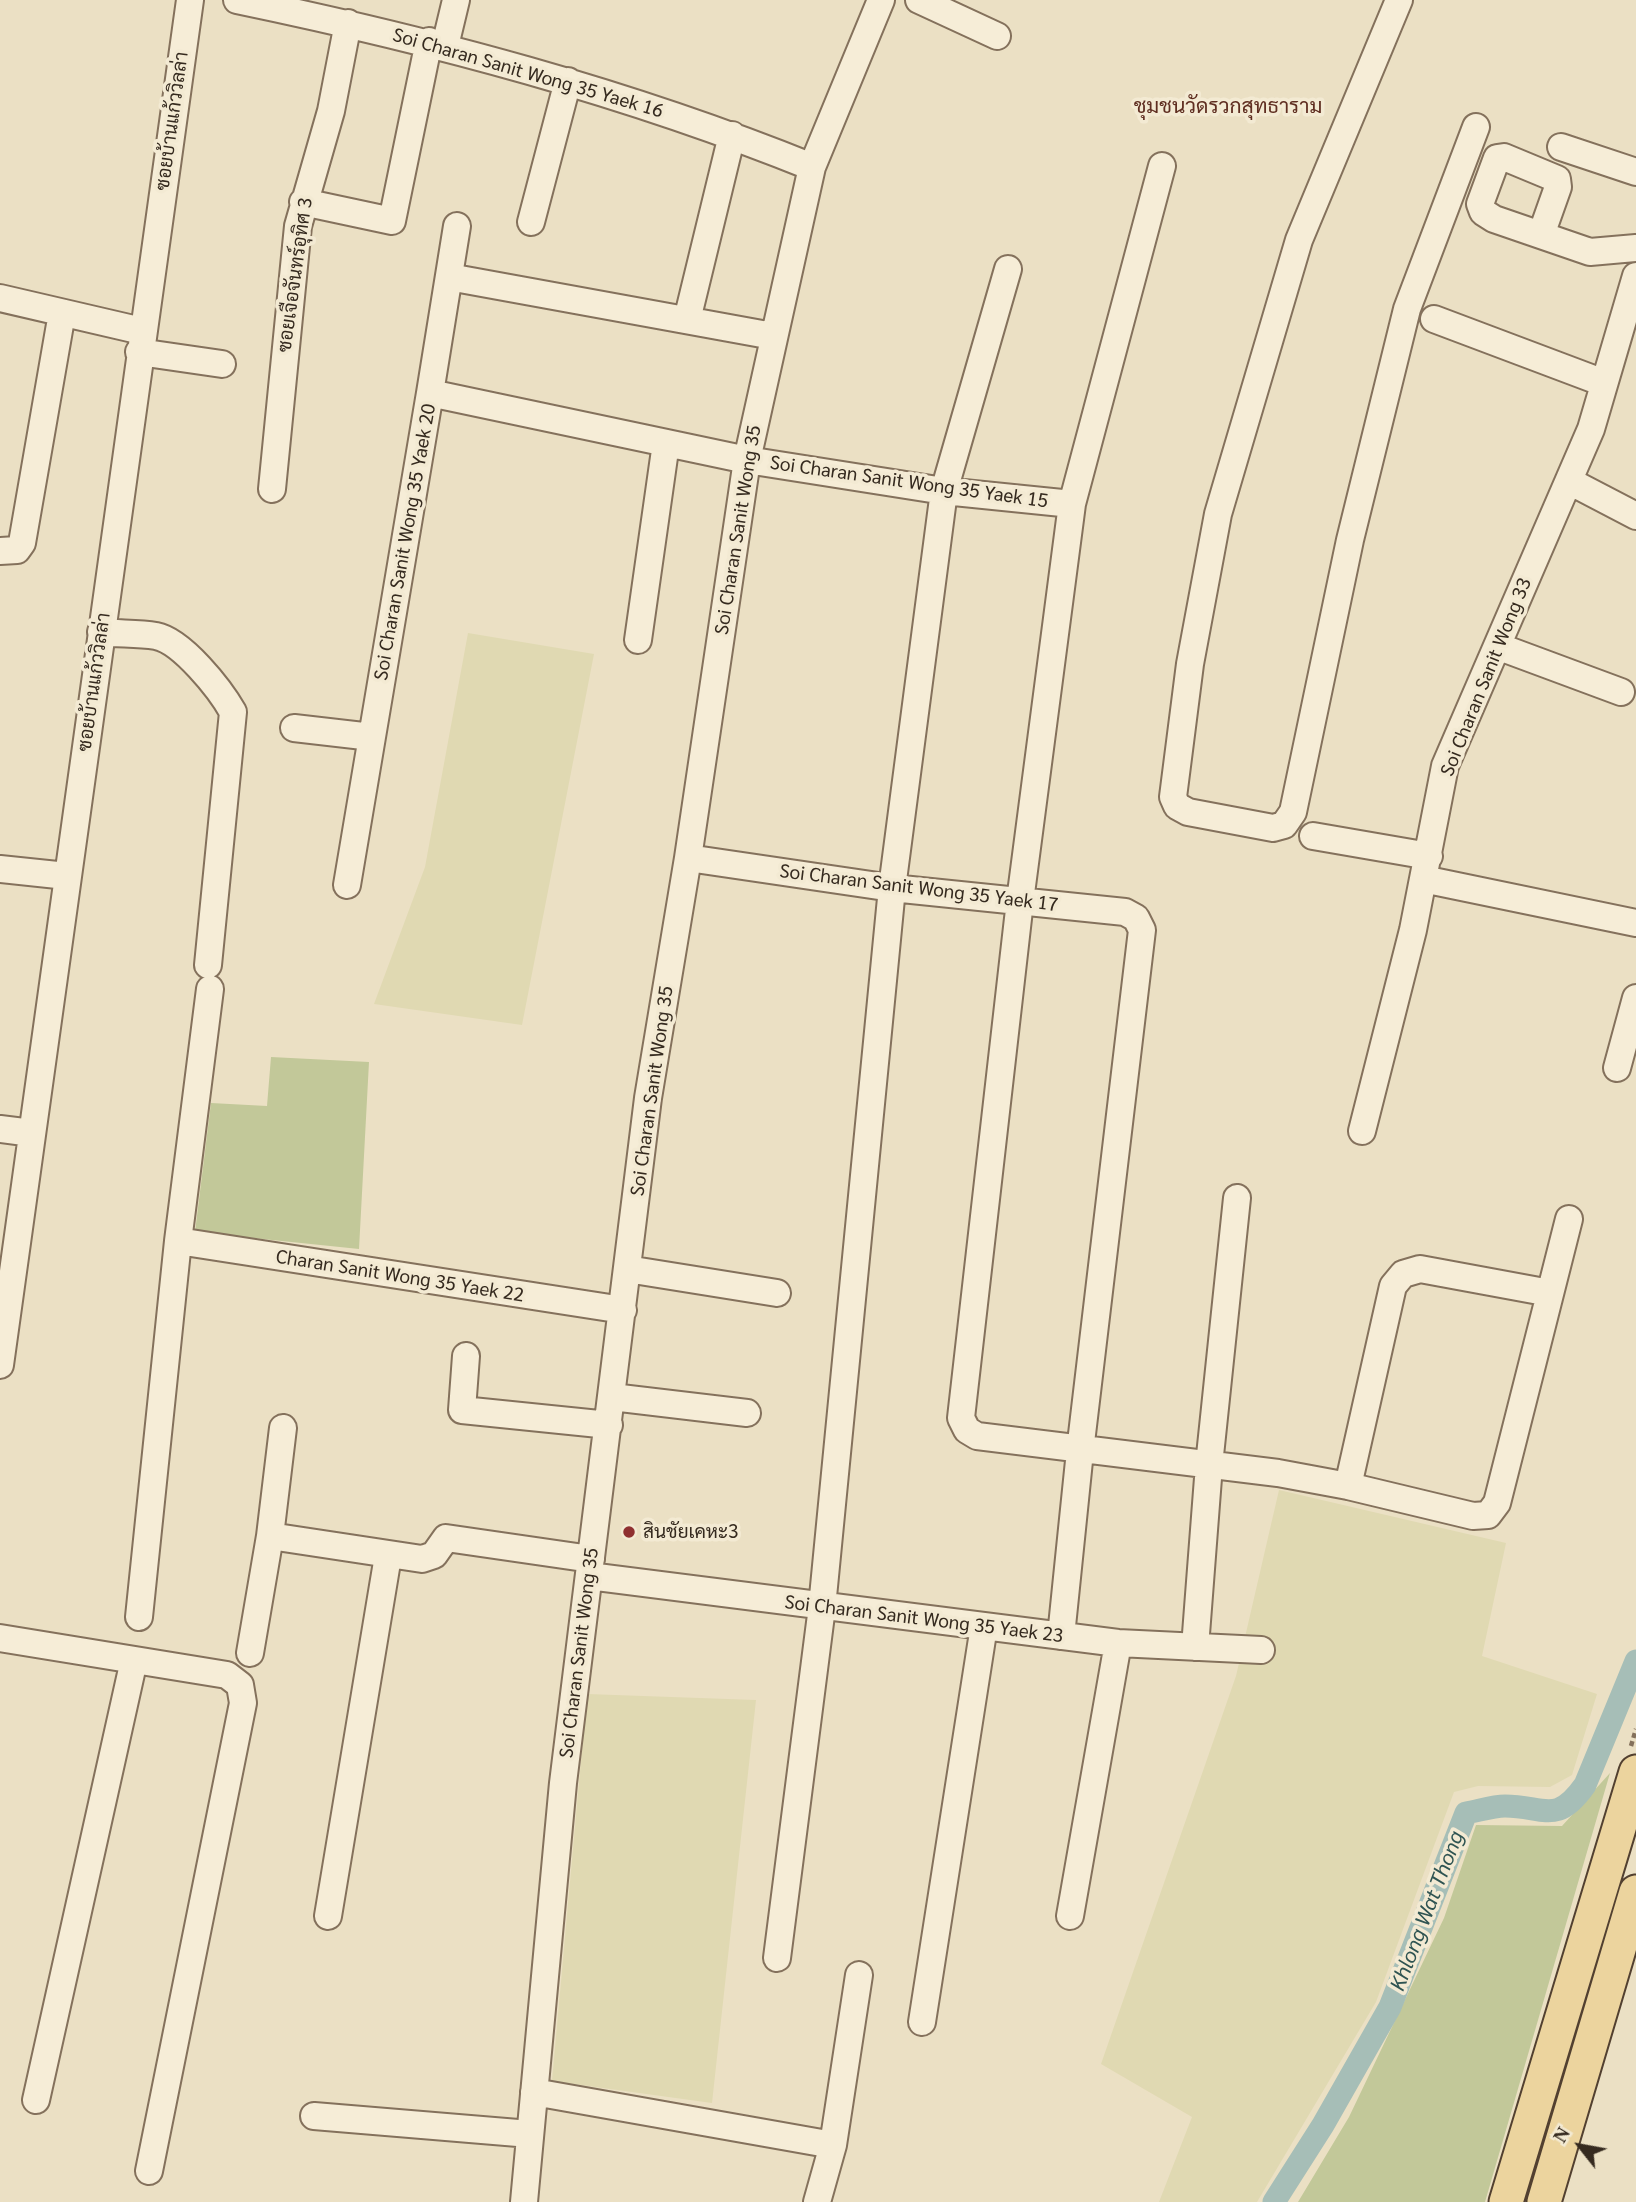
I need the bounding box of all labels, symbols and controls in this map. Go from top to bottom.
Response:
street label: Soi Charan Sanit Wong 35 Yaek 16 [390,23,666,123]
street label: ซอยบ้านแก้ววิลล่า [151,50,193,192]
district label: ชุมชนวัดรวกสุทธาราม [1134,93,1322,119]
street label: ซอยเจือจันทร์อุทิศ 3 [273,196,317,354]
street label: Soi Charan Sanit Wong 35 Yaek 20 [369,402,441,682]
street label: Soi Charan Sanit Wong 35 [710,424,766,636]
street label: Soi Charan Sanit Wong 35 Yaek 15 [769,451,1049,513]
street label: Soi Charan Sanit Wong 33 [1436,575,1536,779]
street label: ซอยบ้านแก้ววิลล่า [73,611,115,753]
street label: Soi Charan Sanit Wong 35 Yaek 17 [778,860,1060,916]
street label: Soi Charan Sanit Wong 35 [626,985,678,1197]
street label: Charan Sanit Wong 35 Yaek 22 [274,1245,526,1307]
place label: สินชัยเคหะ3 [643,1521,739,1543]
marker: สินชัยเคหะ3 [621,1524,637,1540]
street label: Soi Charan Sanit Wong 35 [555,1547,603,1759]
street label: Soi Charan Sanit Wong 35 Yaek 23 [783,1591,1065,1647]
water label: Khlong Wat Thong [1385,1828,1469,1994]
north arrow [1545,2111,1615,2181]
text: N [1549,2124,1574,2146]

